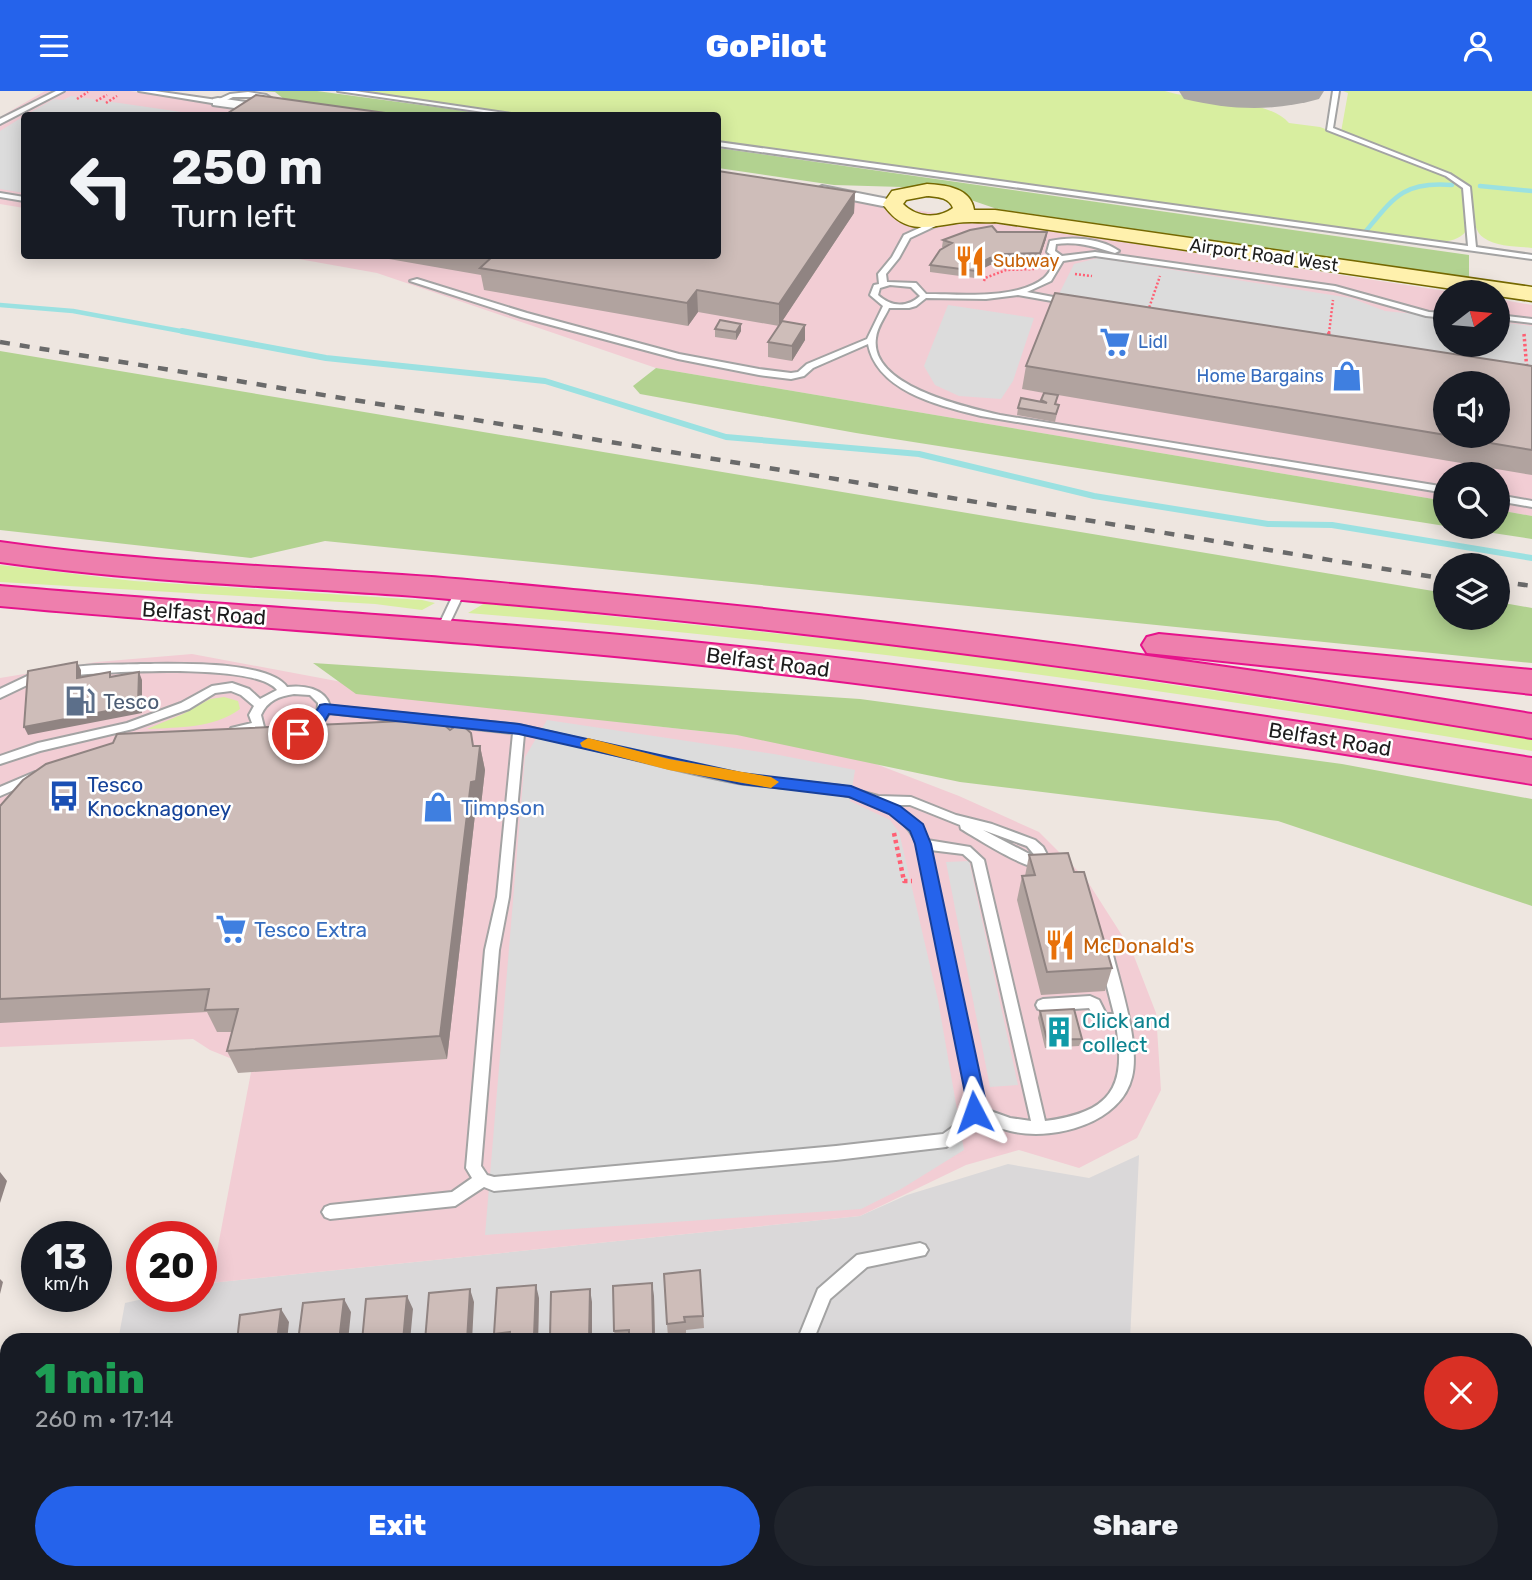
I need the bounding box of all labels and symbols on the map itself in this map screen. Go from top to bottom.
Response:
street label: Airport Road West [1188,234,1340,276]
restaurant icon: Subway [953,244,987,278]
place label: Subway [993,250,1059,272]
north arrow [1433,280,1510,357]
supermarket icon: Lidl [1098,325,1132,359]
place label: Lidl [1138,331,1168,353]
shop icon: Home Bargains [1330,359,1364,393]
place label: Home Bargains [1197,365,1324,387]
street label: Belfast Road [141,596,267,630]
street label: Belfast Road [705,642,831,682]
fuel station icon: Tesco [63,684,97,718]
place label: Tesco [103,689,159,714]
pin [268,704,328,764]
street label: Belfast Road [1267,717,1393,761]
place label: Tesco Knocknagoney [87,772,232,821]
bus stop icon: Tesco Knocknagoney [47,779,81,813]
shop icon: Timpson [421,790,455,824]
place label: Timpson [461,795,545,820]
supermarket icon: Tesco Extra [214,912,248,946]
place label: Tesco Extra [254,917,367,942]
restaurant icon: McDonald's [1043,928,1077,962]
place label: McDonald's [1083,933,1195,958]
place label: Click and collect [1082,1008,1170,1057]
building icon: Click and collect [1042,1015,1076,1049]
position arrow [937,1075,1011,1149]
speed limit sign: 20 [126,1221,217,1312]

